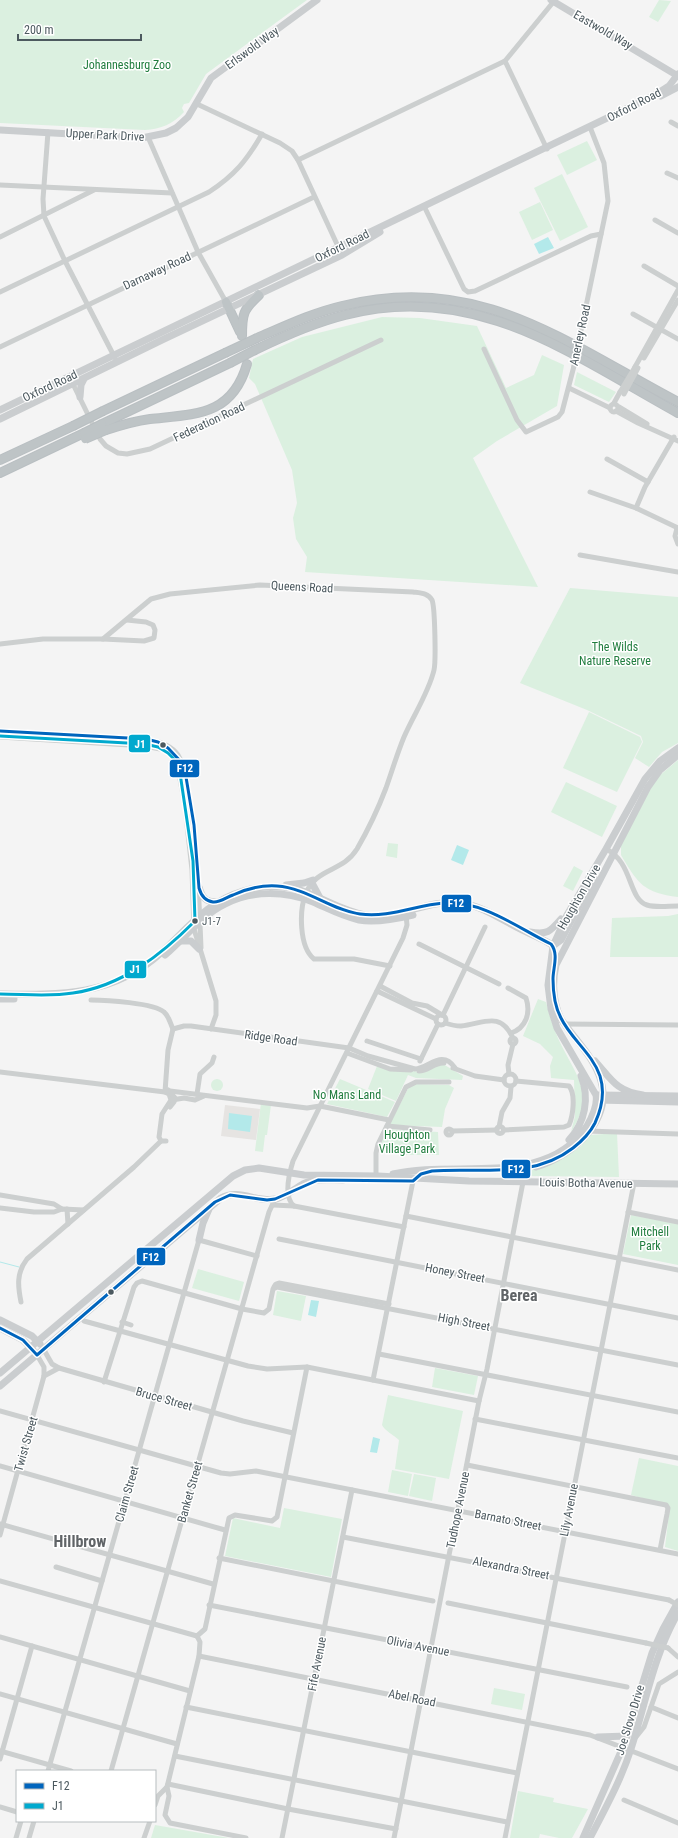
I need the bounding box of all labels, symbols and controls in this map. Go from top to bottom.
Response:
street label: Eastwold Way [571,8,635,52]
scale bar [18,16,141,42]
text: 200 m [24,23,54,37]
street label: Erlswold Way [223,24,281,72]
park label: Johannesburg Zoo [83,58,171,72]
street label: Oxford Road [605,85,663,125]
street label: Upper Park Drive [65,126,145,144]
street label: Oxford Road [313,227,371,265]
street label: Darnaway Road [121,249,193,293]
street label: Anerley Road [567,303,593,367]
street label: Oxford Road [20,367,80,405]
street label: Federation Road [171,399,247,445]
street label: Queens Road [270,578,334,596]
park label: The Wilds Nature Reserve [579,640,651,668]
line badge: J1 [128,734,151,753]
text: J1 [135,738,145,751]
unlabelled marker [158,740,168,750]
line badge: F12 [169,759,200,778]
text: F12 [177,762,194,775]
street label: Houghton Drive [555,862,603,932]
line badge: F12 [441,894,472,913]
text: F12 [448,897,465,910]
place label: J1-7 [202,915,221,928]
marker: J1-7 [190,916,200,926]
line badge: J1 [124,960,147,979]
text: J1 [130,963,140,976]
street label: Ridge Road [244,1027,298,1049]
park label: No Mans Land [313,1088,381,1102]
park label: Houghton Village Park [379,1128,436,1156]
line badge: F12 [501,1159,531,1179]
text: F12 [508,1163,525,1176]
street label: Louis Botha Avenue [539,1175,633,1191]
park label: Mitchell Park [631,1225,669,1253]
line badge: F12 [136,1247,166,1266]
text: F12 [143,1251,160,1264]
street label: Honey Street [424,1260,487,1286]
district label: Berea [501,1286,538,1305]
unlabelled marker [106,1287,116,1297]
street label: High Street [437,1310,492,1334]
street label: Bruce Street [134,1384,194,1414]
street label: Twist Street [12,1415,41,1473]
street label: Banket Street [175,1459,206,1524]
street label: Claim Street [112,1464,142,1524]
street label: Tudhope Avenue [444,1470,472,1550]
street label: Lily Avenue [557,1482,581,1538]
street label: Barnato Street [473,1507,543,1533]
district label: Hillbrow [54,1532,106,1551]
street label: Alexandra Street [471,1554,551,1582]
street label: Olivia Avenue [385,1633,451,1659]
street label: Fife Avenue [305,1635,329,1692]
street label: Joe Slovo Drive [613,1683,647,1757]
street label: Abel Road [387,1687,437,1709]
legend [16,1770,156,1822]
text: F12 [52,1779,70,1793]
text: J1 [52,1799,64,1813]

